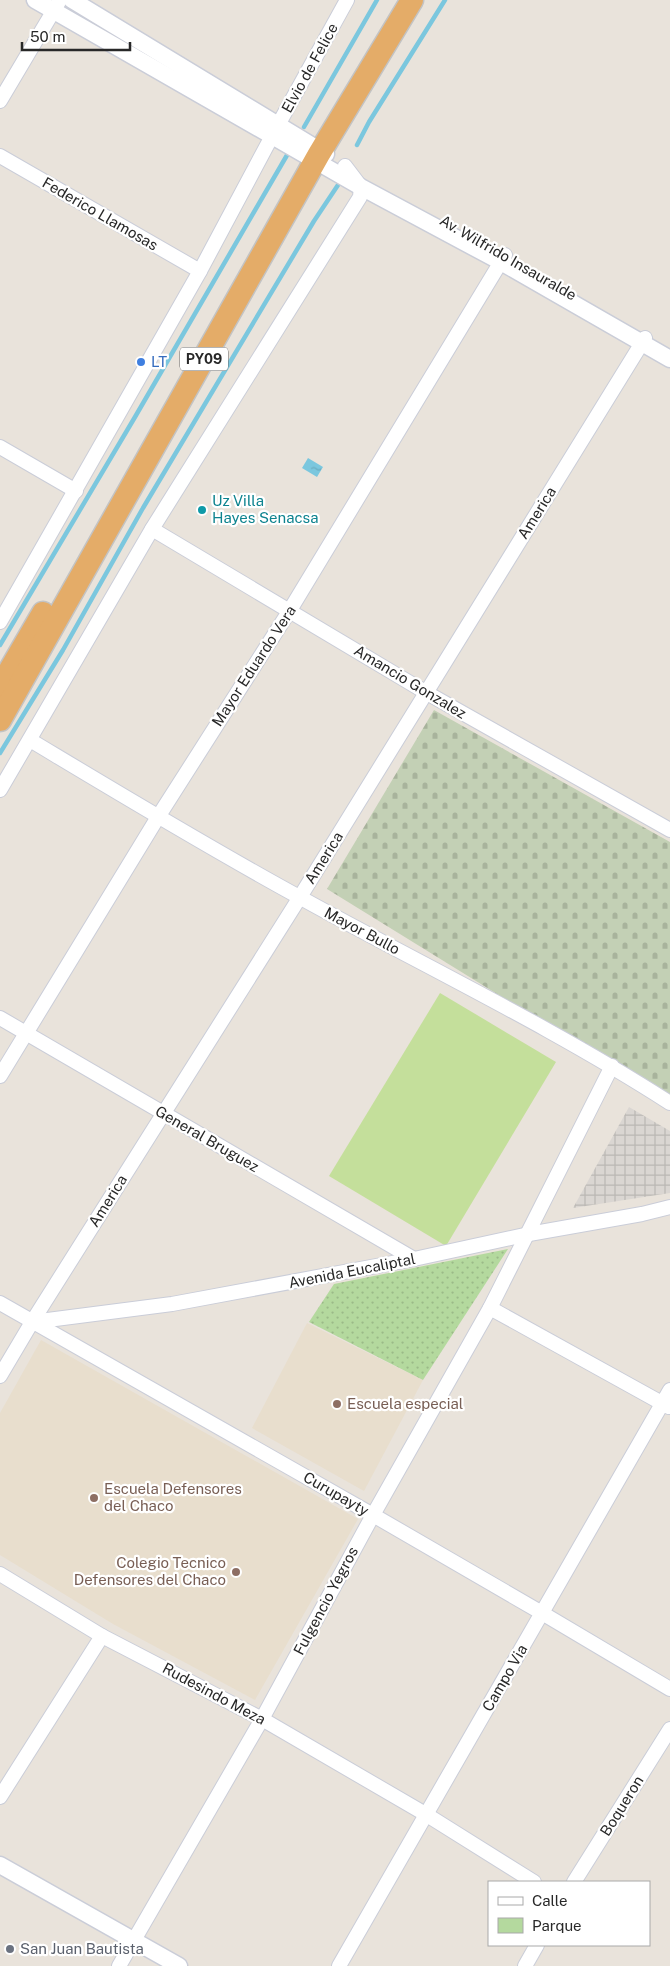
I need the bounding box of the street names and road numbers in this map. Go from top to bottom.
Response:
street label: Elvio de Felice [278,20,341,115]
street label: Federico Llamosas [39,174,161,254]
street label: Av. Wilfrido Insauralde [437,211,580,304]
road number: PY09 [180,348,228,370]
street label: America [514,484,559,542]
street label: Mayor Eduardo Vera [208,602,299,729]
street label: Amancio Gonzalez [351,641,469,722]
street label: America [301,829,346,887]
street label: Mayor Bullo [322,904,403,958]
street label: General Bruguez [152,1102,262,1175]
street label: America [85,1172,130,1230]
street label: Avenida Eucaliptal [287,1250,417,1291]
street label: Curupayty [301,1468,372,1519]
street label: Fulgencio Yegros [290,1544,361,1658]
street label: Campo Via [479,1641,530,1714]
street label: Rudesindo Meza [160,1659,269,1728]
street label: Boqueron [596,1773,647,1839]

